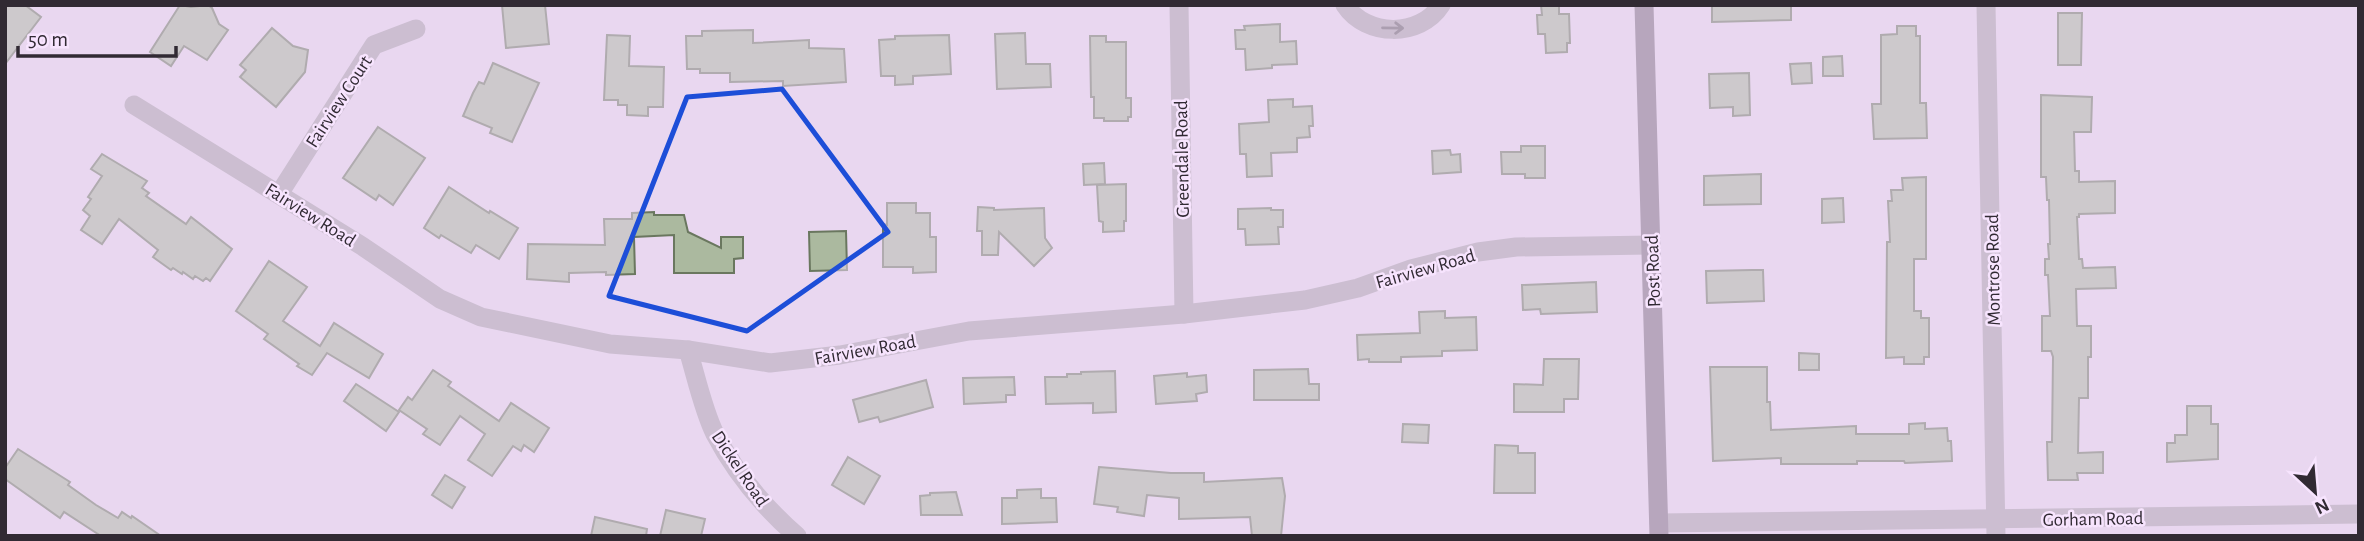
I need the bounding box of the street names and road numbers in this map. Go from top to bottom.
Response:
street label: Fairview Court [303,52,376,151]
street label: Greendale Road [1172,100,1193,218]
street label: Fairview Road [262,180,359,251]
street label: Montrose Road [1983,214,2004,326]
street label: Post Road [1643,234,1664,307]
street label: Fairview Road [1374,246,1477,293]
street label: Fairview Road [813,332,918,369]
street label: Dickel Road [708,427,772,510]
street label: Gorham Road [2042,509,2144,530]

